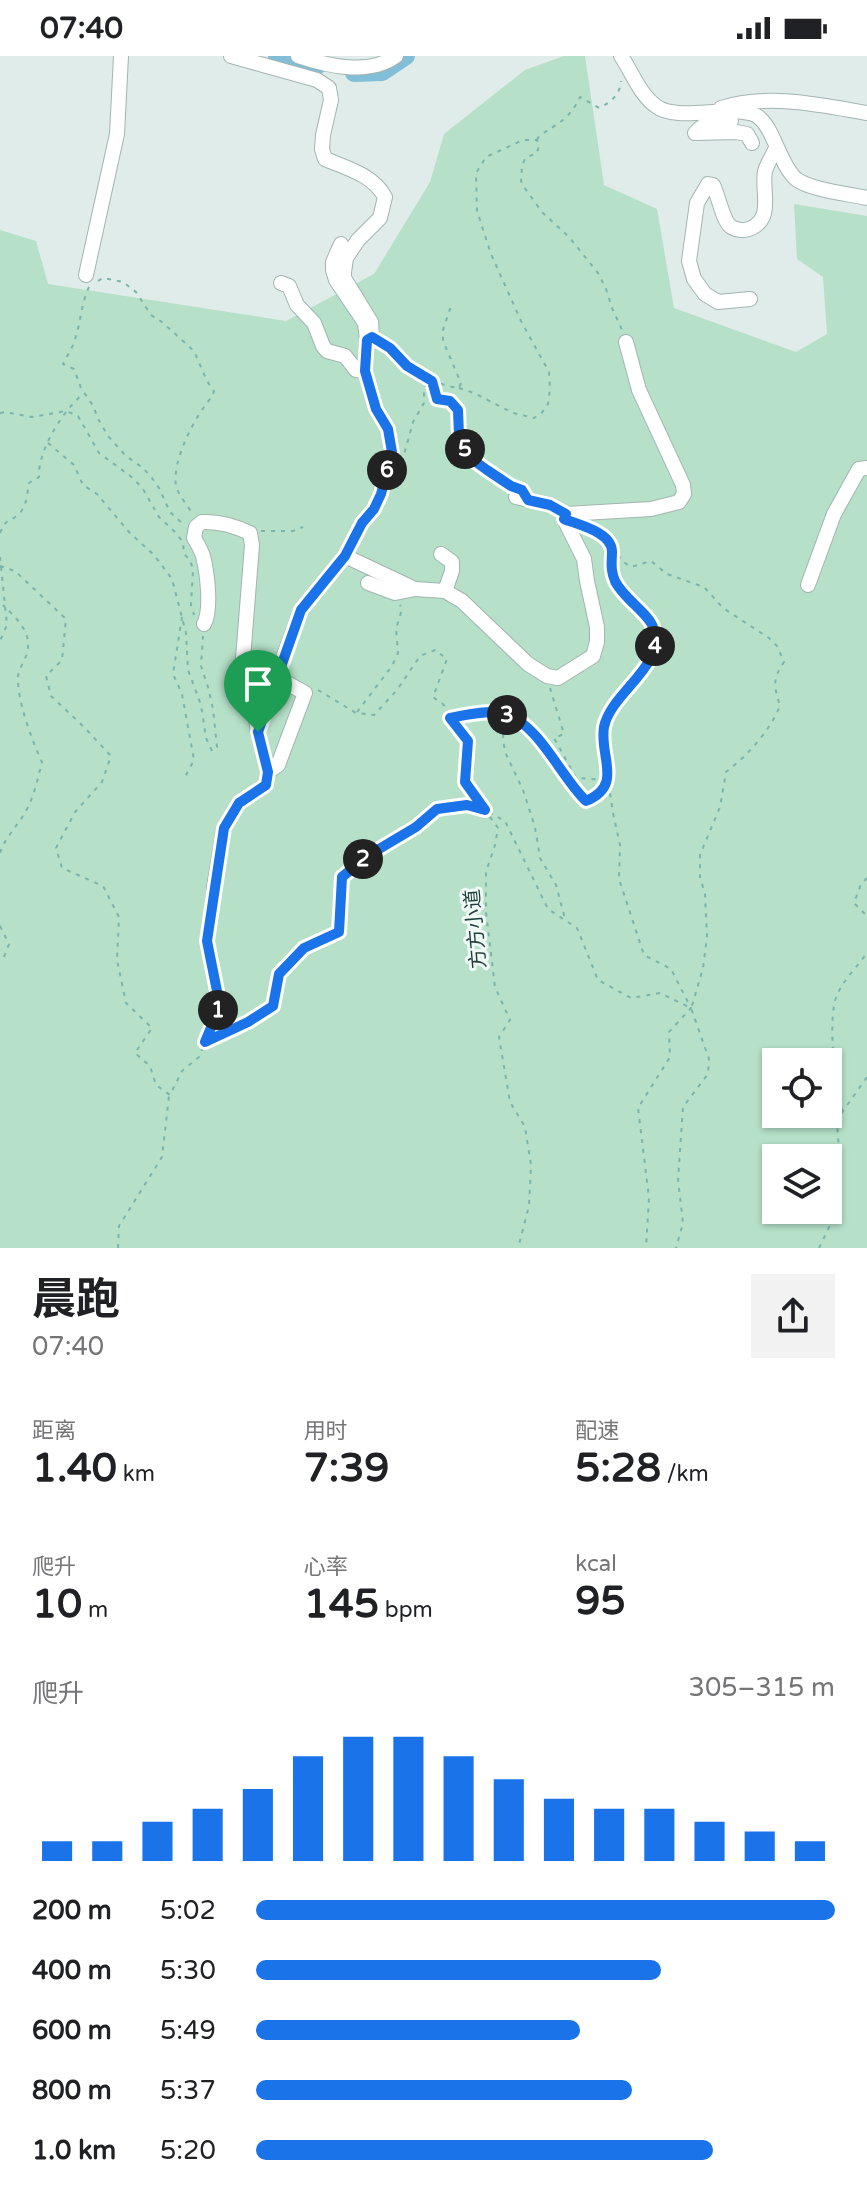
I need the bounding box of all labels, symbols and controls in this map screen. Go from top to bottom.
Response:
text: 07:40 [40,10,123,47]
pin: 5 [445,429,485,469]
text: 5 [458,436,472,462]
pin: 6 [367,450,407,490]
text: 6 [380,457,394,483]
pin: 4 [635,626,675,666]
text: 4 [648,633,662,659]
pin [224,650,292,732]
icon: arrive [236,662,280,706]
pin: 3 [487,695,527,735]
text: 3 [500,702,514,728]
pin: 2 [343,839,383,879]
text: 2 [356,846,370,872]
street label: 方方小道 [461,888,491,970]
pin: 1 [198,990,238,1030]
text: 1 [211,997,225,1023]
map controls [762,1048,842,1224]
button: locate [762,1048,842,1128]
button: layers [762,1144,842,1224]
text: 晨跑 [32,1274,120,1327]
button: share [751,1274,835,1358]
text: 07:40 [32,1331,104,1362]
text: 距离 [32,1418,76,1444]
text: 用时 [304,1418,348,1444]
text: 配速 [575,1418,619,1444]
text: 1.40 [32,1444,117,1492]
text: 7:39 [304,1444,389,1492]
text: 5:28 [575,1444,661,1492]
text: km [117,1461,155,1487]
text: /km [661,1461,709,1487]
text: kcal [575,1551,617,1577]
text: 爬升 [32,1554,76,1580]
text: 心率 [304,1554,348,1580]
text: 95 [575,1577,626,1625]
text: 10 [32,1580,82,1628]
text: 145 [304,1580,379,1628]
text: m [82,1597,108,1623]
text: bpm [379,1597,433,1623]
text: 305–315 m [689,1672,835,1703]
text: 爬升 [32,1678,84,1709]
text: 200 m [32,1895,112,1926]
text: 5:02 [160,1895,216,1926]
text: 400 m [32,1955,112,1986]
text: 5:30 [160,1955,216,1986]
text: 600 m [32,2015,112,2046]
text: 5:49 [160,2015,216,2046]
text: 800 m [32,2075,112,2106]
text: 5:37 [160,2075,216,2106]
text: 1.0 km [32,2135,116,2166]
text: 5:20 [160,2135,216,2166]

